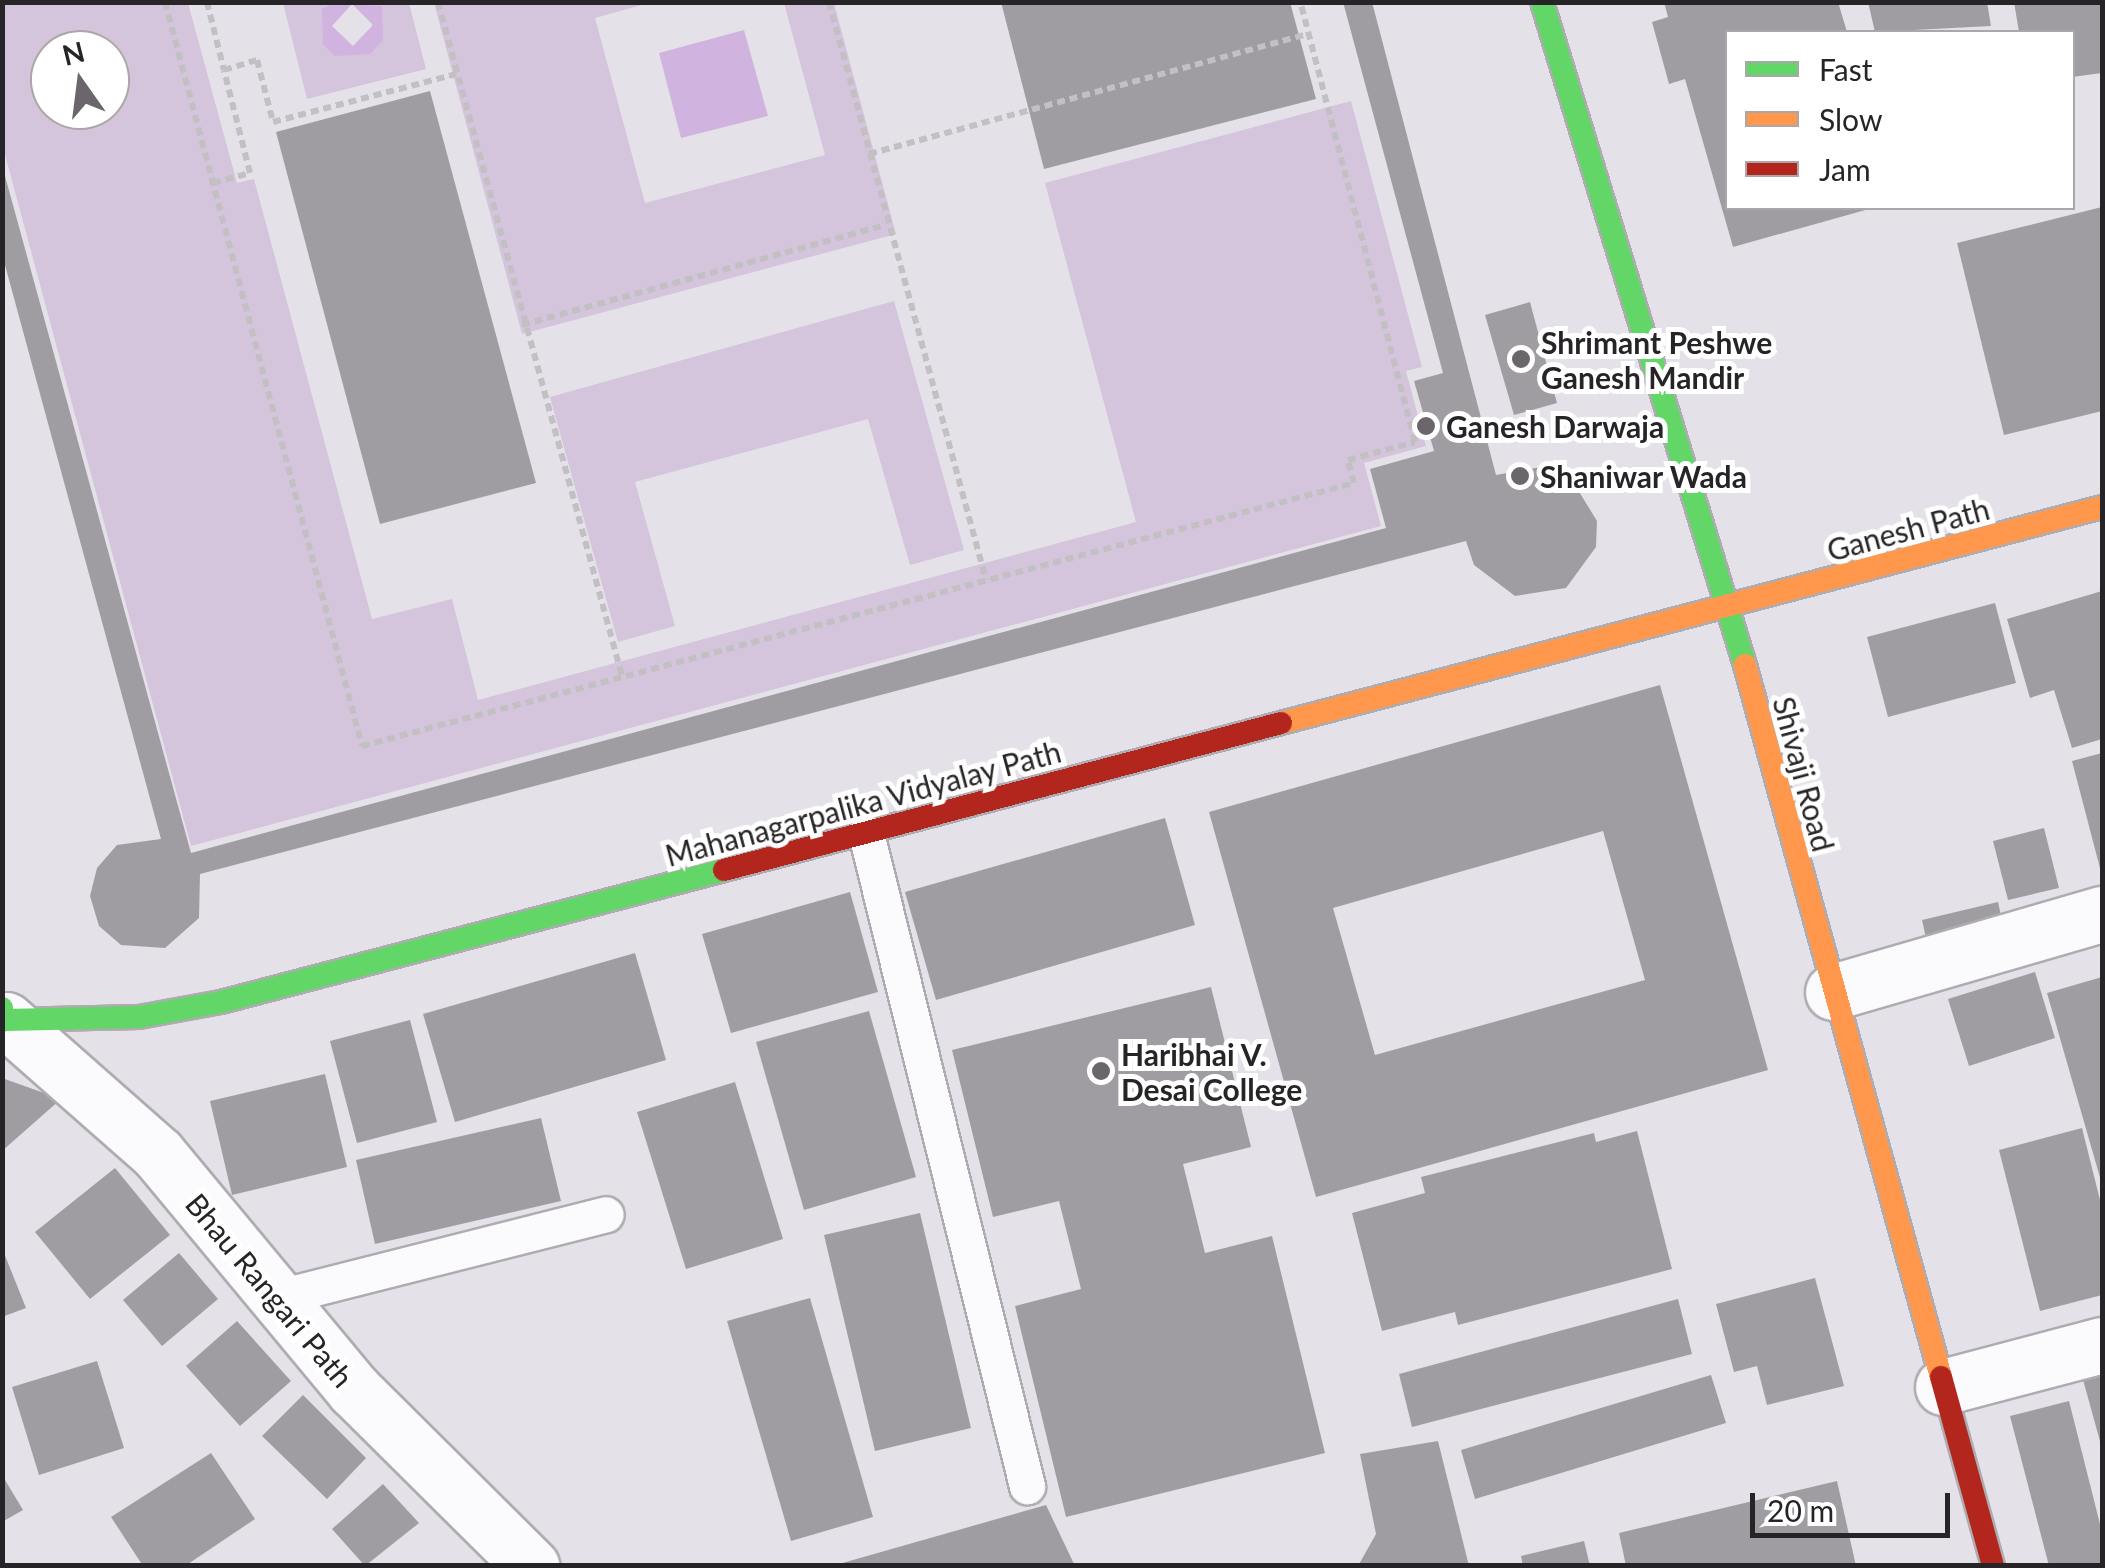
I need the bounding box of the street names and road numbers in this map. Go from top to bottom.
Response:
street label: Ganesh Path [1823,490,1993,568]
street label: Shivaji Road [1766,693,1842,855]
street label: Mahanagarpalika Vidyalay Path [660,733,1066,873]
street label: Bhau Rangari Path [179,1186,361,1394]

